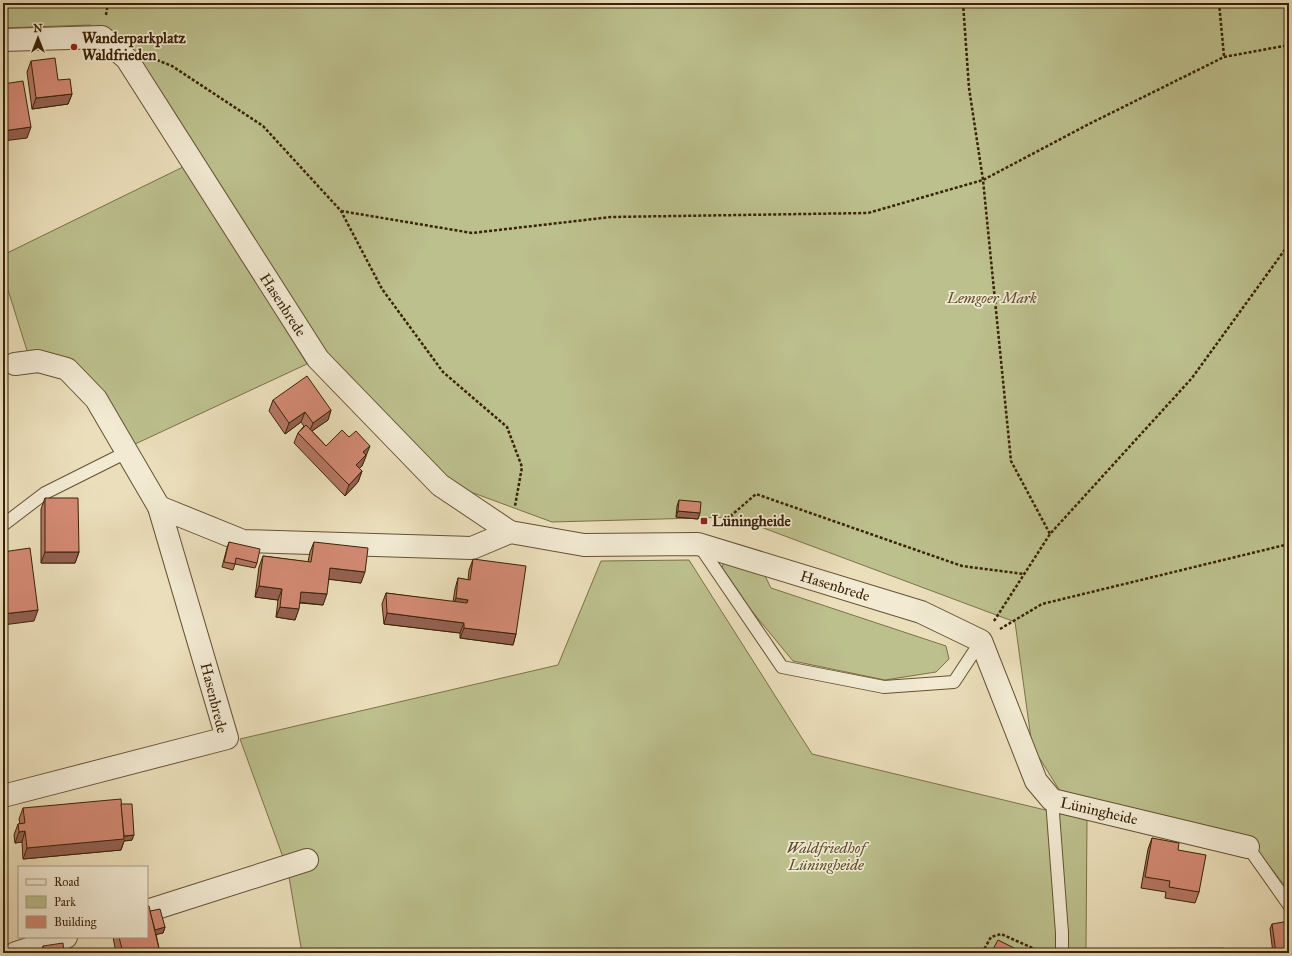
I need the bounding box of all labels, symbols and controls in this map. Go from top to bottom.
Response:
north arrow [18,18,58,58]
text: N [33,22,43,35]
place label: Wanderparkplatz Waldfrieden [82,29,186,64]
marker: Wanderparkplatz Waldfrieden [69,42,79,52]
street label: Hasenbrede [256,270,310,340]
park label: Lemgoer Mark [946,289,1037,307]
place label: Lüningheide [712,512,792,531]
marker: Lüningheide [699,516,709,526]
street label: Hasenbrede [798,567,872,605]
street label: Hasenbrede [197,661,231,735]
street label: Lüningheide [1059,793,1139,829]
park label: Waldfriedhof Lüningheide [787,839,869,874]
legend [18,866,148,938]
text: Road [54,875,80,889]
text: Park [54,895,76,909]
text: Building [54,915,97,930]

